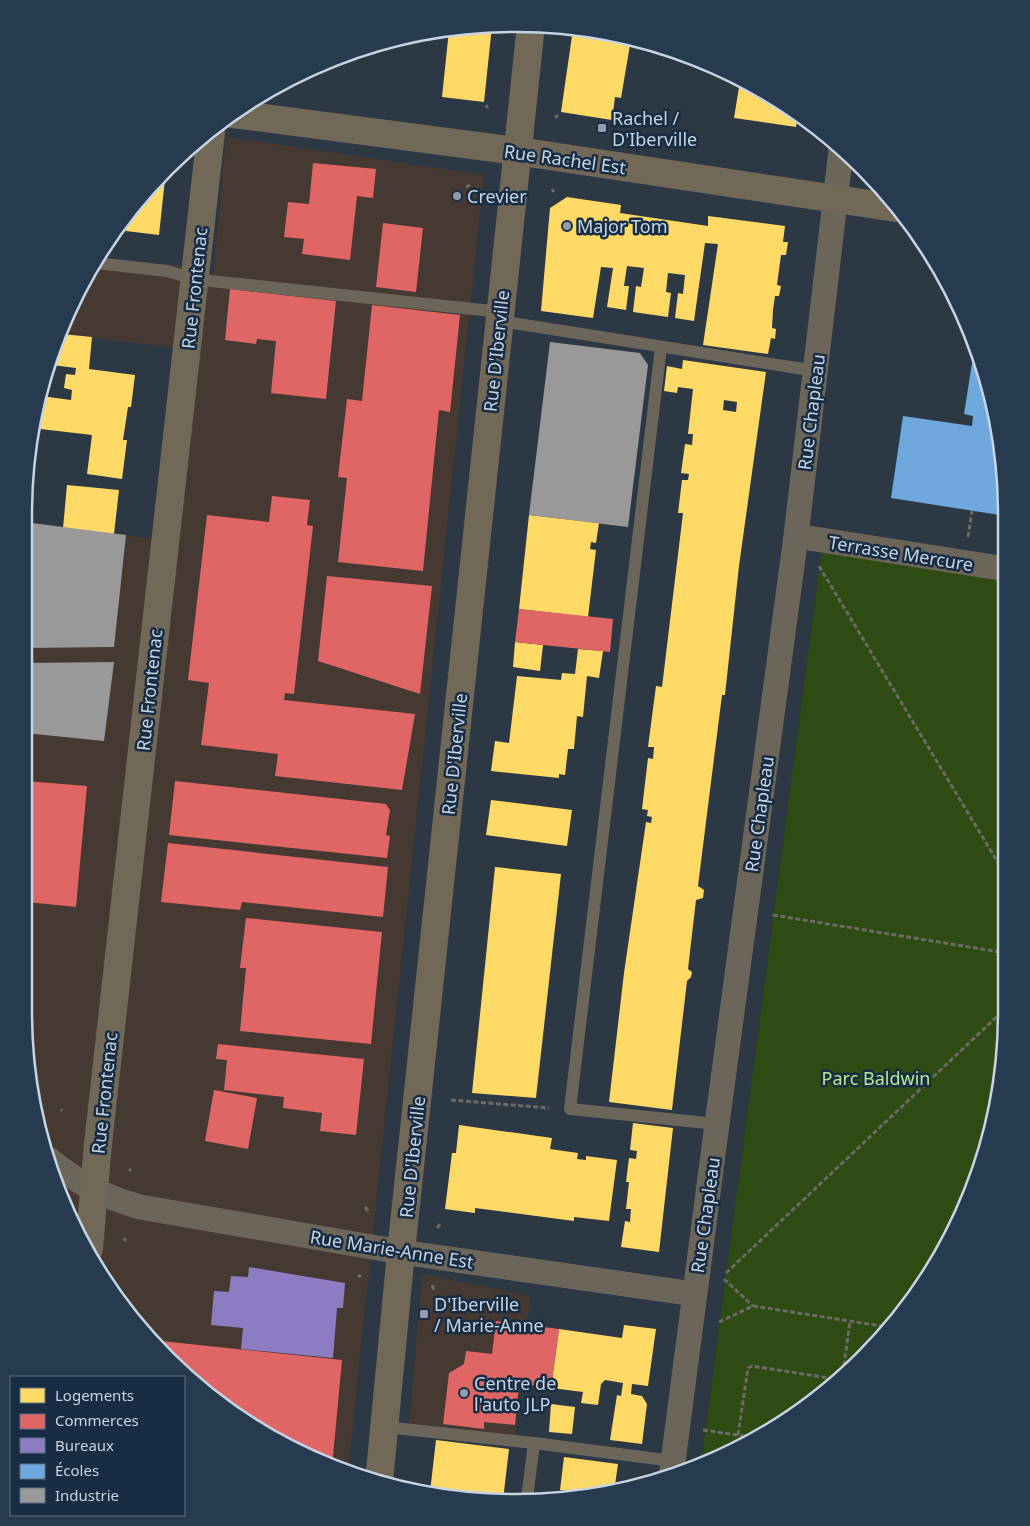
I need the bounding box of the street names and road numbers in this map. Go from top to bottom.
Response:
street label: Rue Rachel Est [503,139,628,179]
street label: Rue Frontenac [176,226,212,350]
street label: Rue D'Iberville [478,289,514,413]
street label: Rue Chapleau [792,353,830,471]
street label: Terrasse Mercure [827,530,975,576]
street label: Rue Frontenac [131,628,167,752]
street label: Rue D'Iberville [436,692,472,816]
street label: Rue Chapleau [739,754,779,874]
street label: Rue Frontenac [86,1031,122,1155]
street label: Rue D'Iberville [394,1095,430,1219]
street label: Rue Chapleau [685,1155,725,1275]
street label: Rue Marie-Anne Est [308,1224,476,1274]

